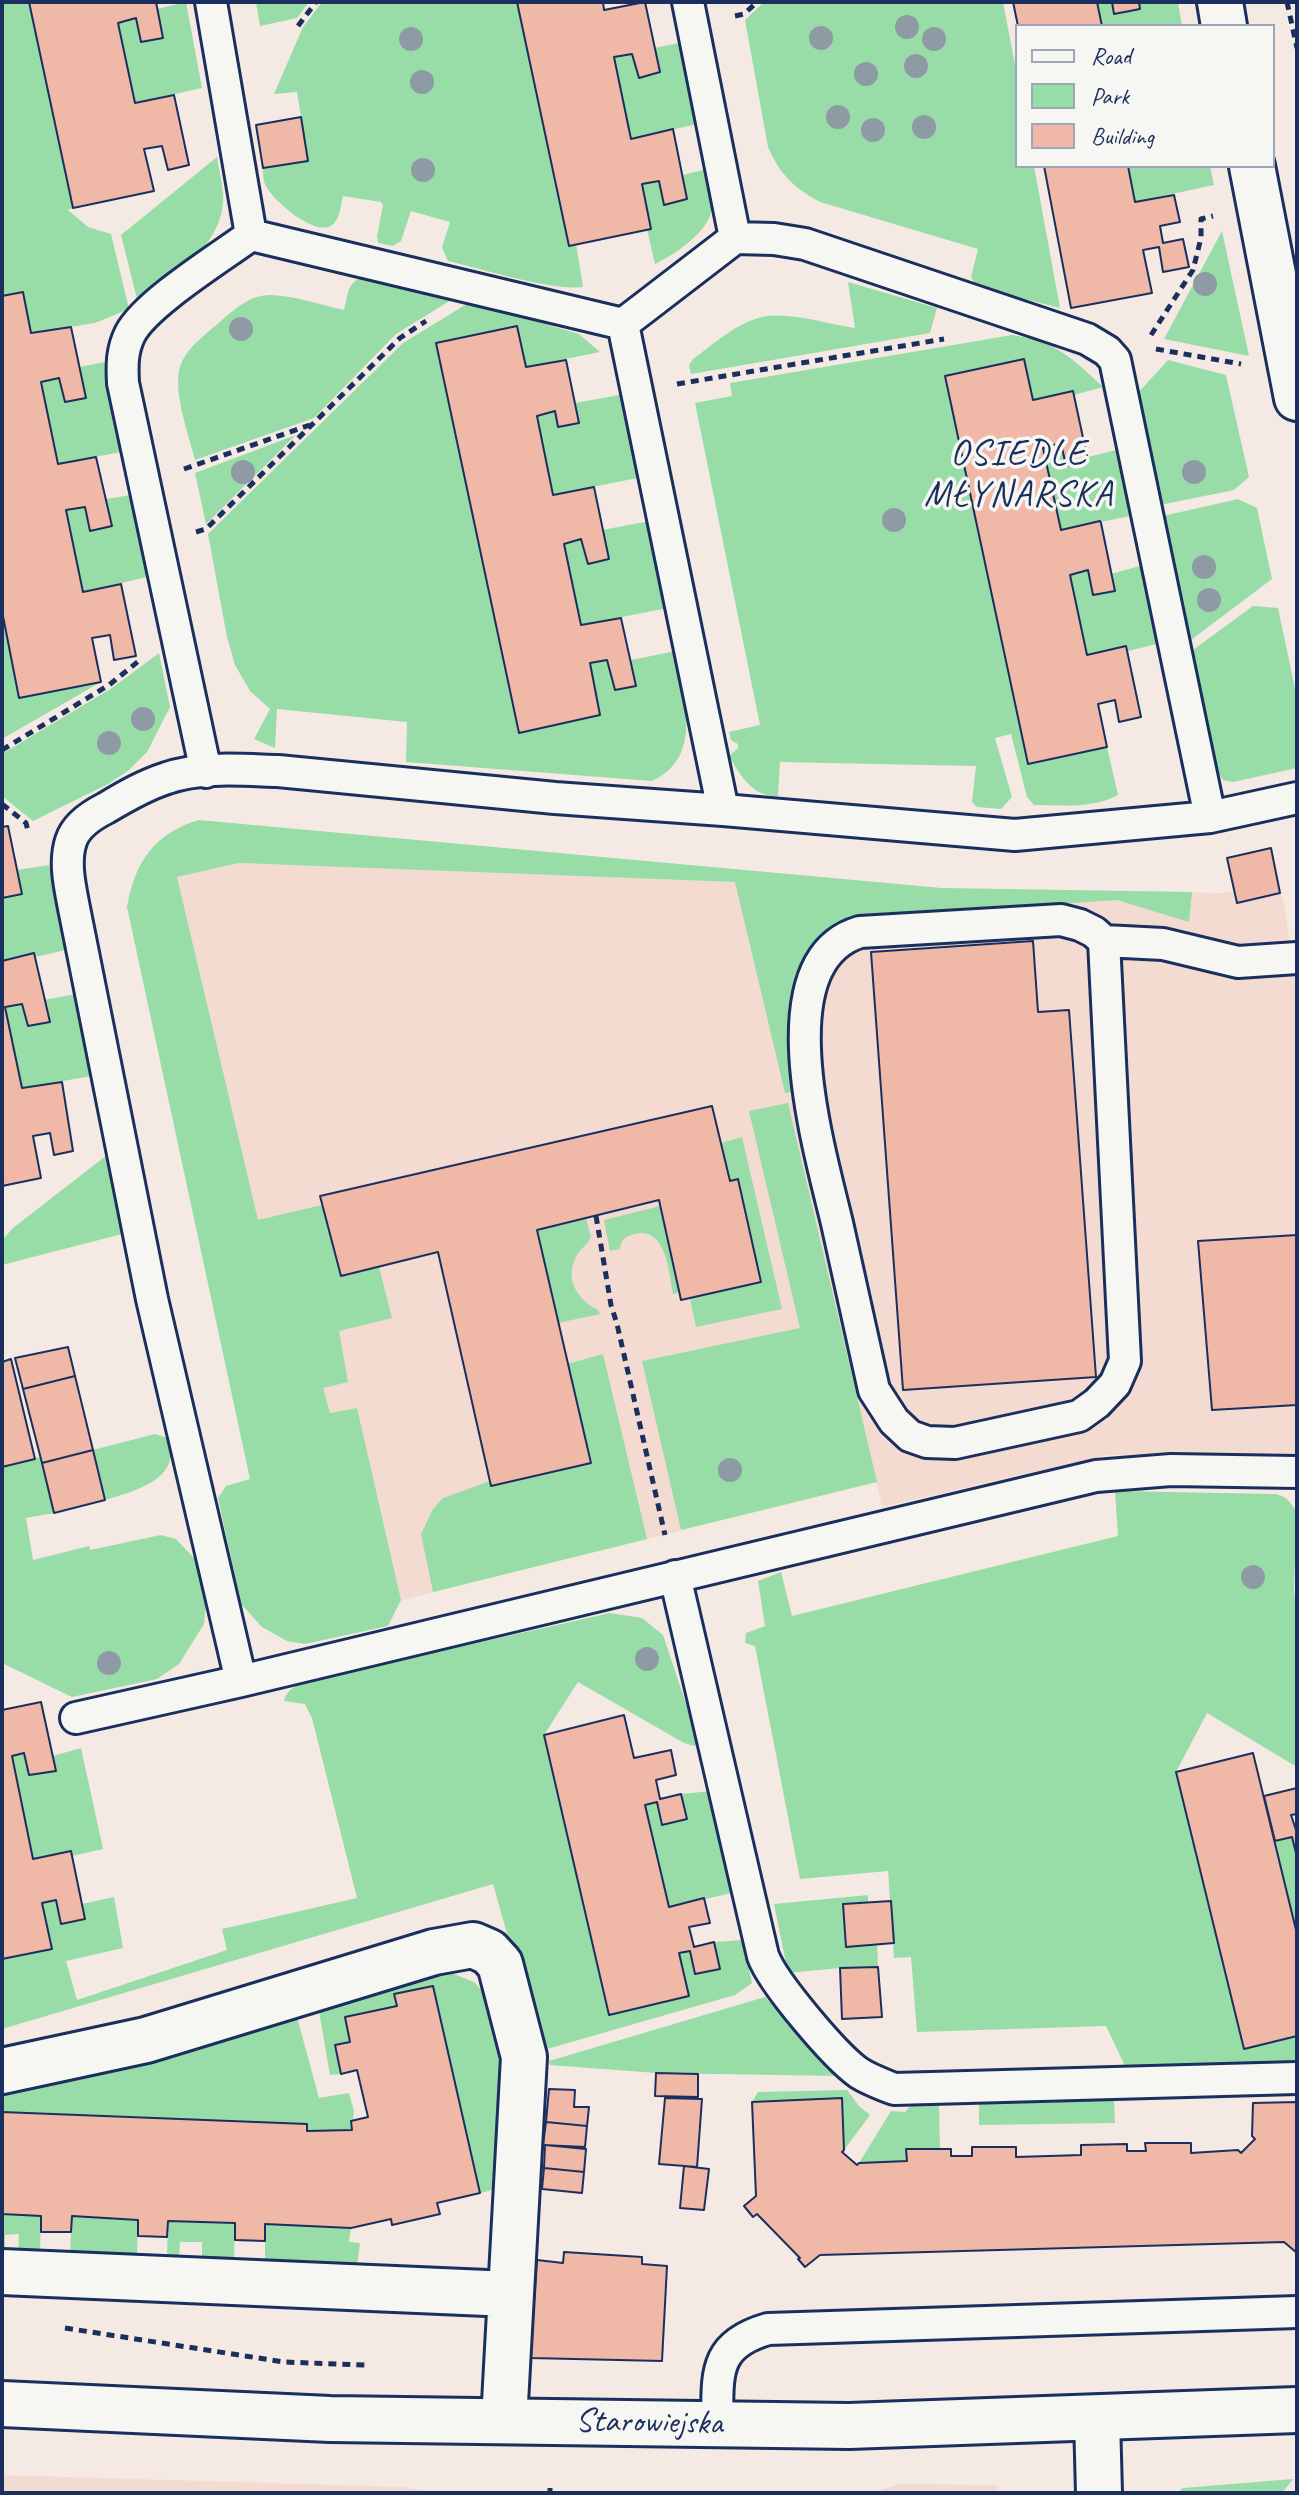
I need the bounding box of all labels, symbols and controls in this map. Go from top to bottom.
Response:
legend [1015,24,1275,168]
text: Road [1091,41,1131,71]
text: Park [1091,81,1129,111]
text: Building [1091,121,1154,151]
district label: OSIEDLE MŁYNARSKA [926,433,1112,518]
street label: Starowiejska [575,2401,723,2445]

